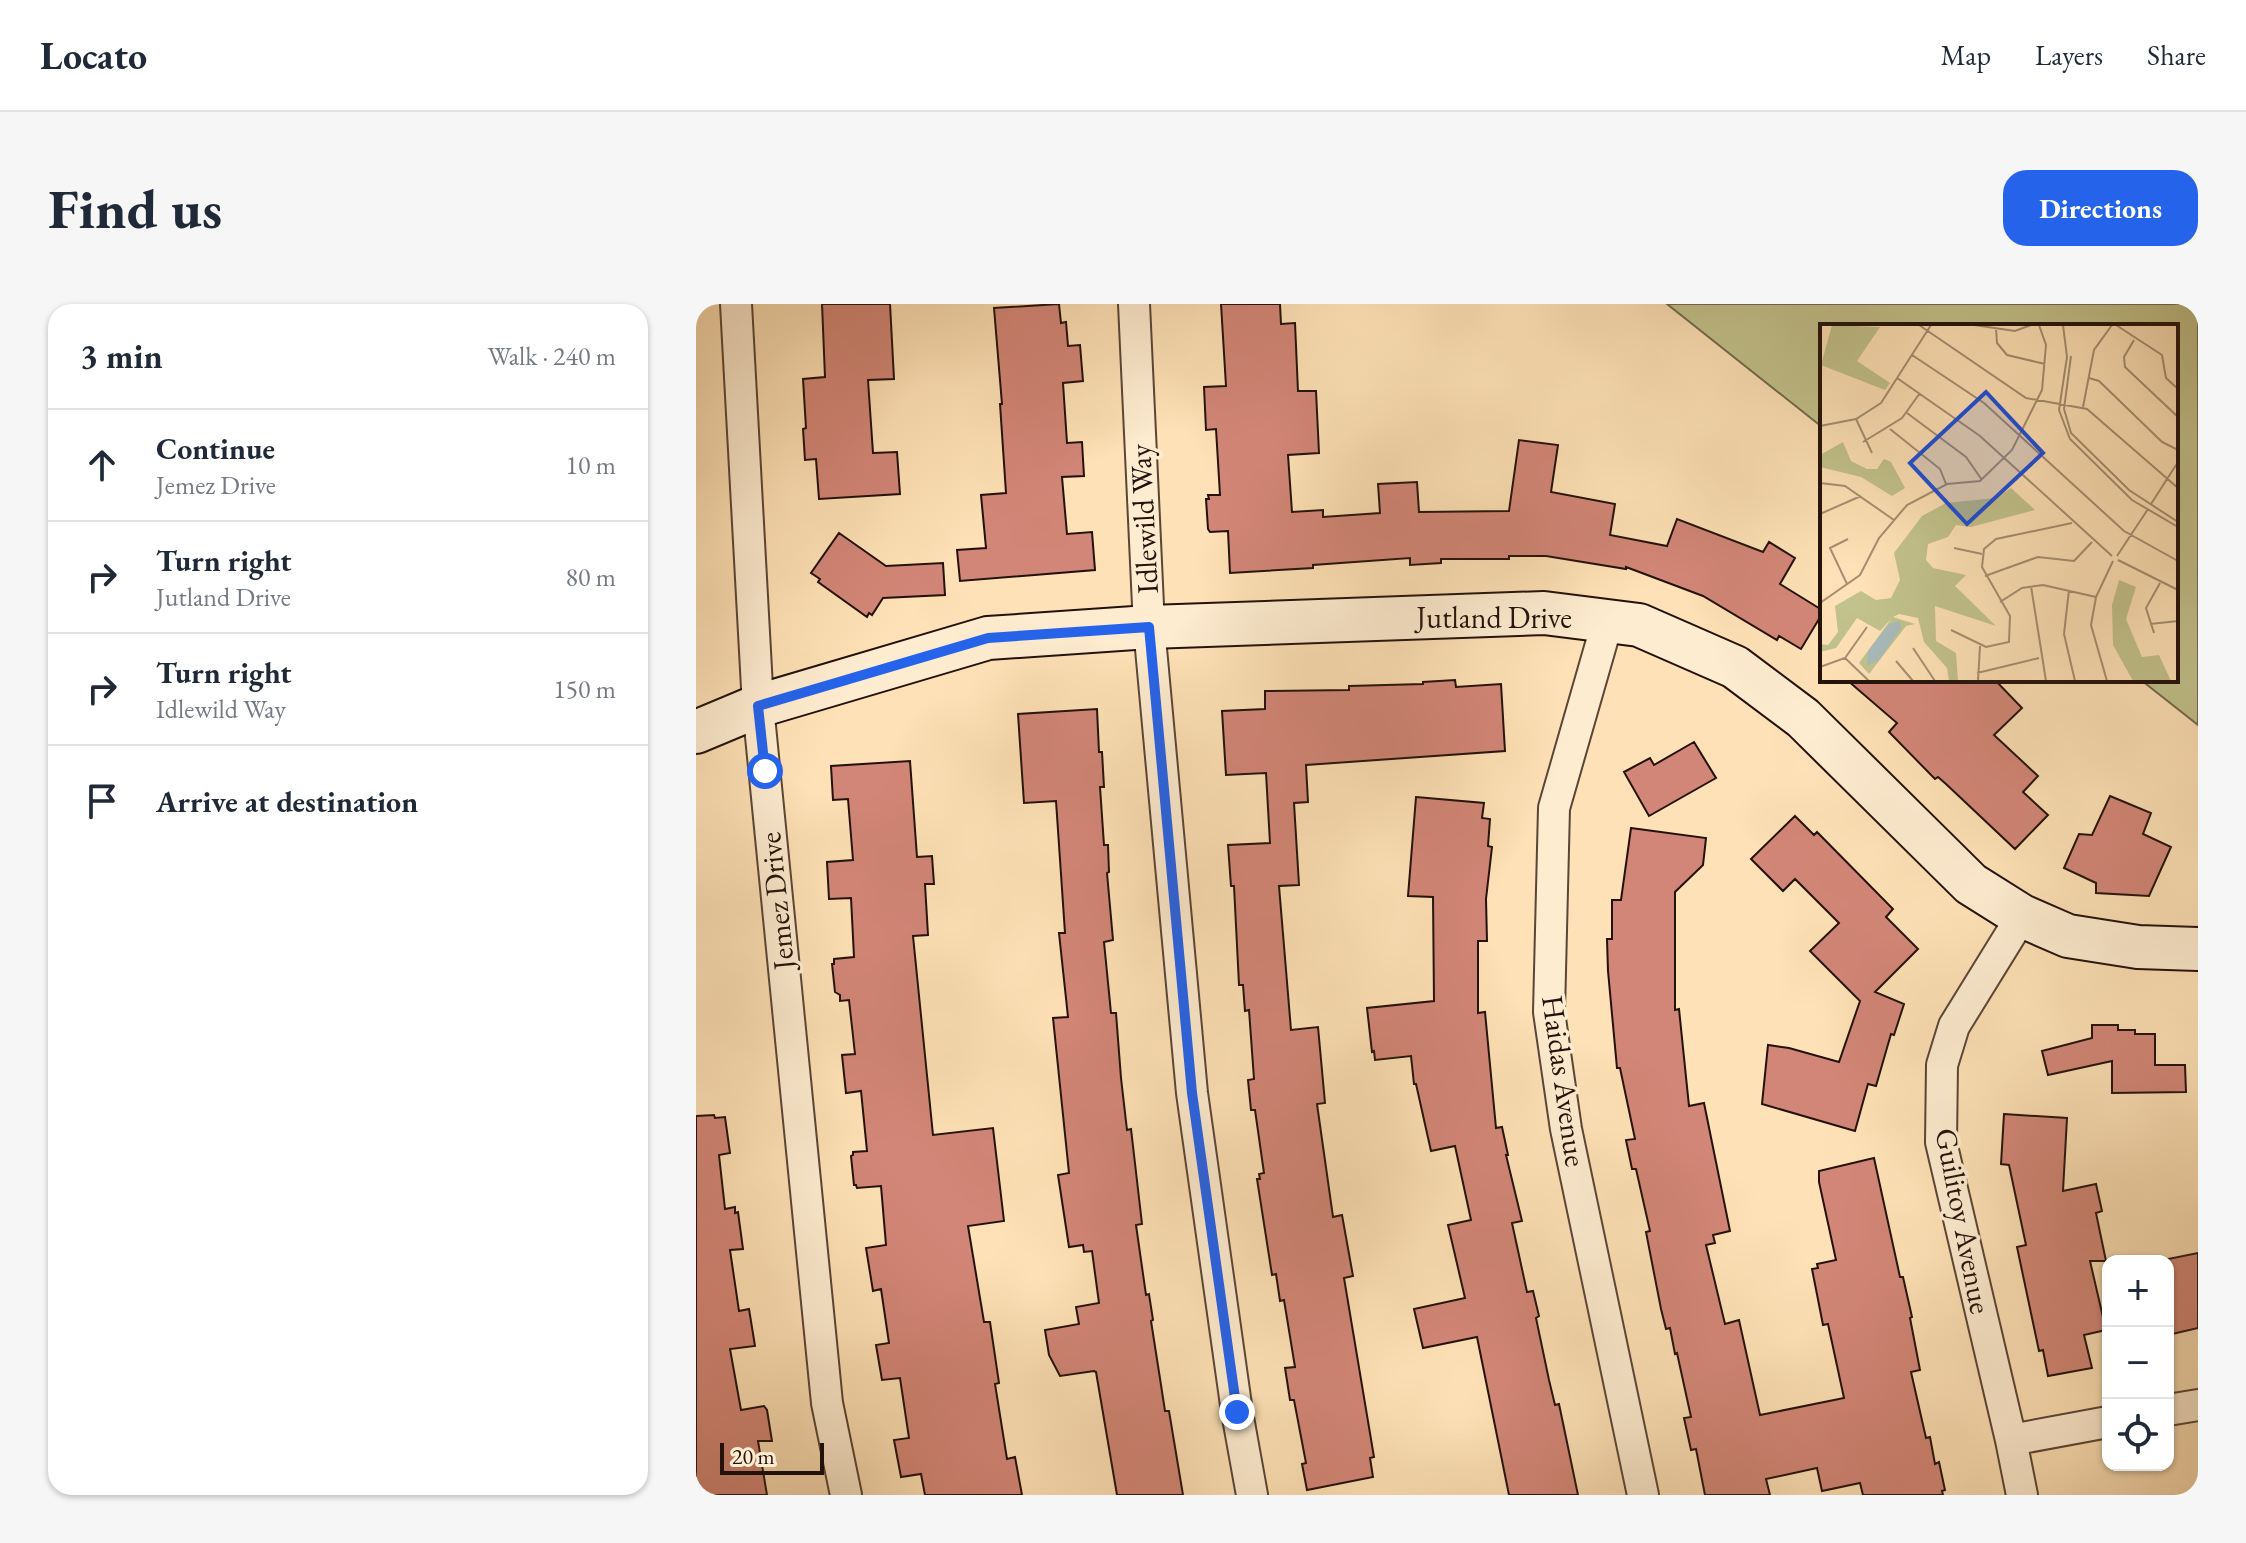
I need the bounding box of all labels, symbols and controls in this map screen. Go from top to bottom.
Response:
text: Locato [40,31,147,80]
text: Map [1941,37,1991,73]
text: Layers [2035,37,2103,73]
text: Share [2147,37,2206,73]
button: Directions [2003,170,2198,246]
text: Find us [48,172,222,245]
inset map [1820,324,2178,682]
text: 3 min [80,334,163,378]
text: Walk · 240 m [488,339,616,373]
text: Continue [156,429,275,468]
street label: Idlewild Way [1120,442,1167,595]
icon: ahead [80,443,124,487]
text: 10 m [566,448,616,482]
text: Jemez Drive [156,468,276,502]
text: Turn right [156,541,292,580]
icon: right [80,555,124,599]
text: 80 m [566,560,616,594]
text: Jutland Drive [156,580,291,614]
street label: Jutland Drive [1413,598,1572,637]
text: Turn right [156,653,292,692]
icon: right [80,667,124,711]
text: 150 m [553,672,616,706]
text: Idlewild Way [156,692,286,726]
route start [747,753,783,789]
icon: arrive [80,779,124,823]
text: Arrive at destination [156,782,418,821]
street label: Jemez Drive [750,830,803,975]
street label: Haidas Avenue [1533,993,1596,1169]
street label: Guilitoy Avenue [1926,1125,2001,1317]
map controls [2102,1255,2174,1471]
button: + [2102,1255,2174,1327]
button: − [2102,1327,2174,1399]
route end [1219,1394,1255,1430]
button: locate [2102,1399,2174,1471]
scale bar [720,1439,824,1475]
text: 20 m [732,1442,775,1471]

